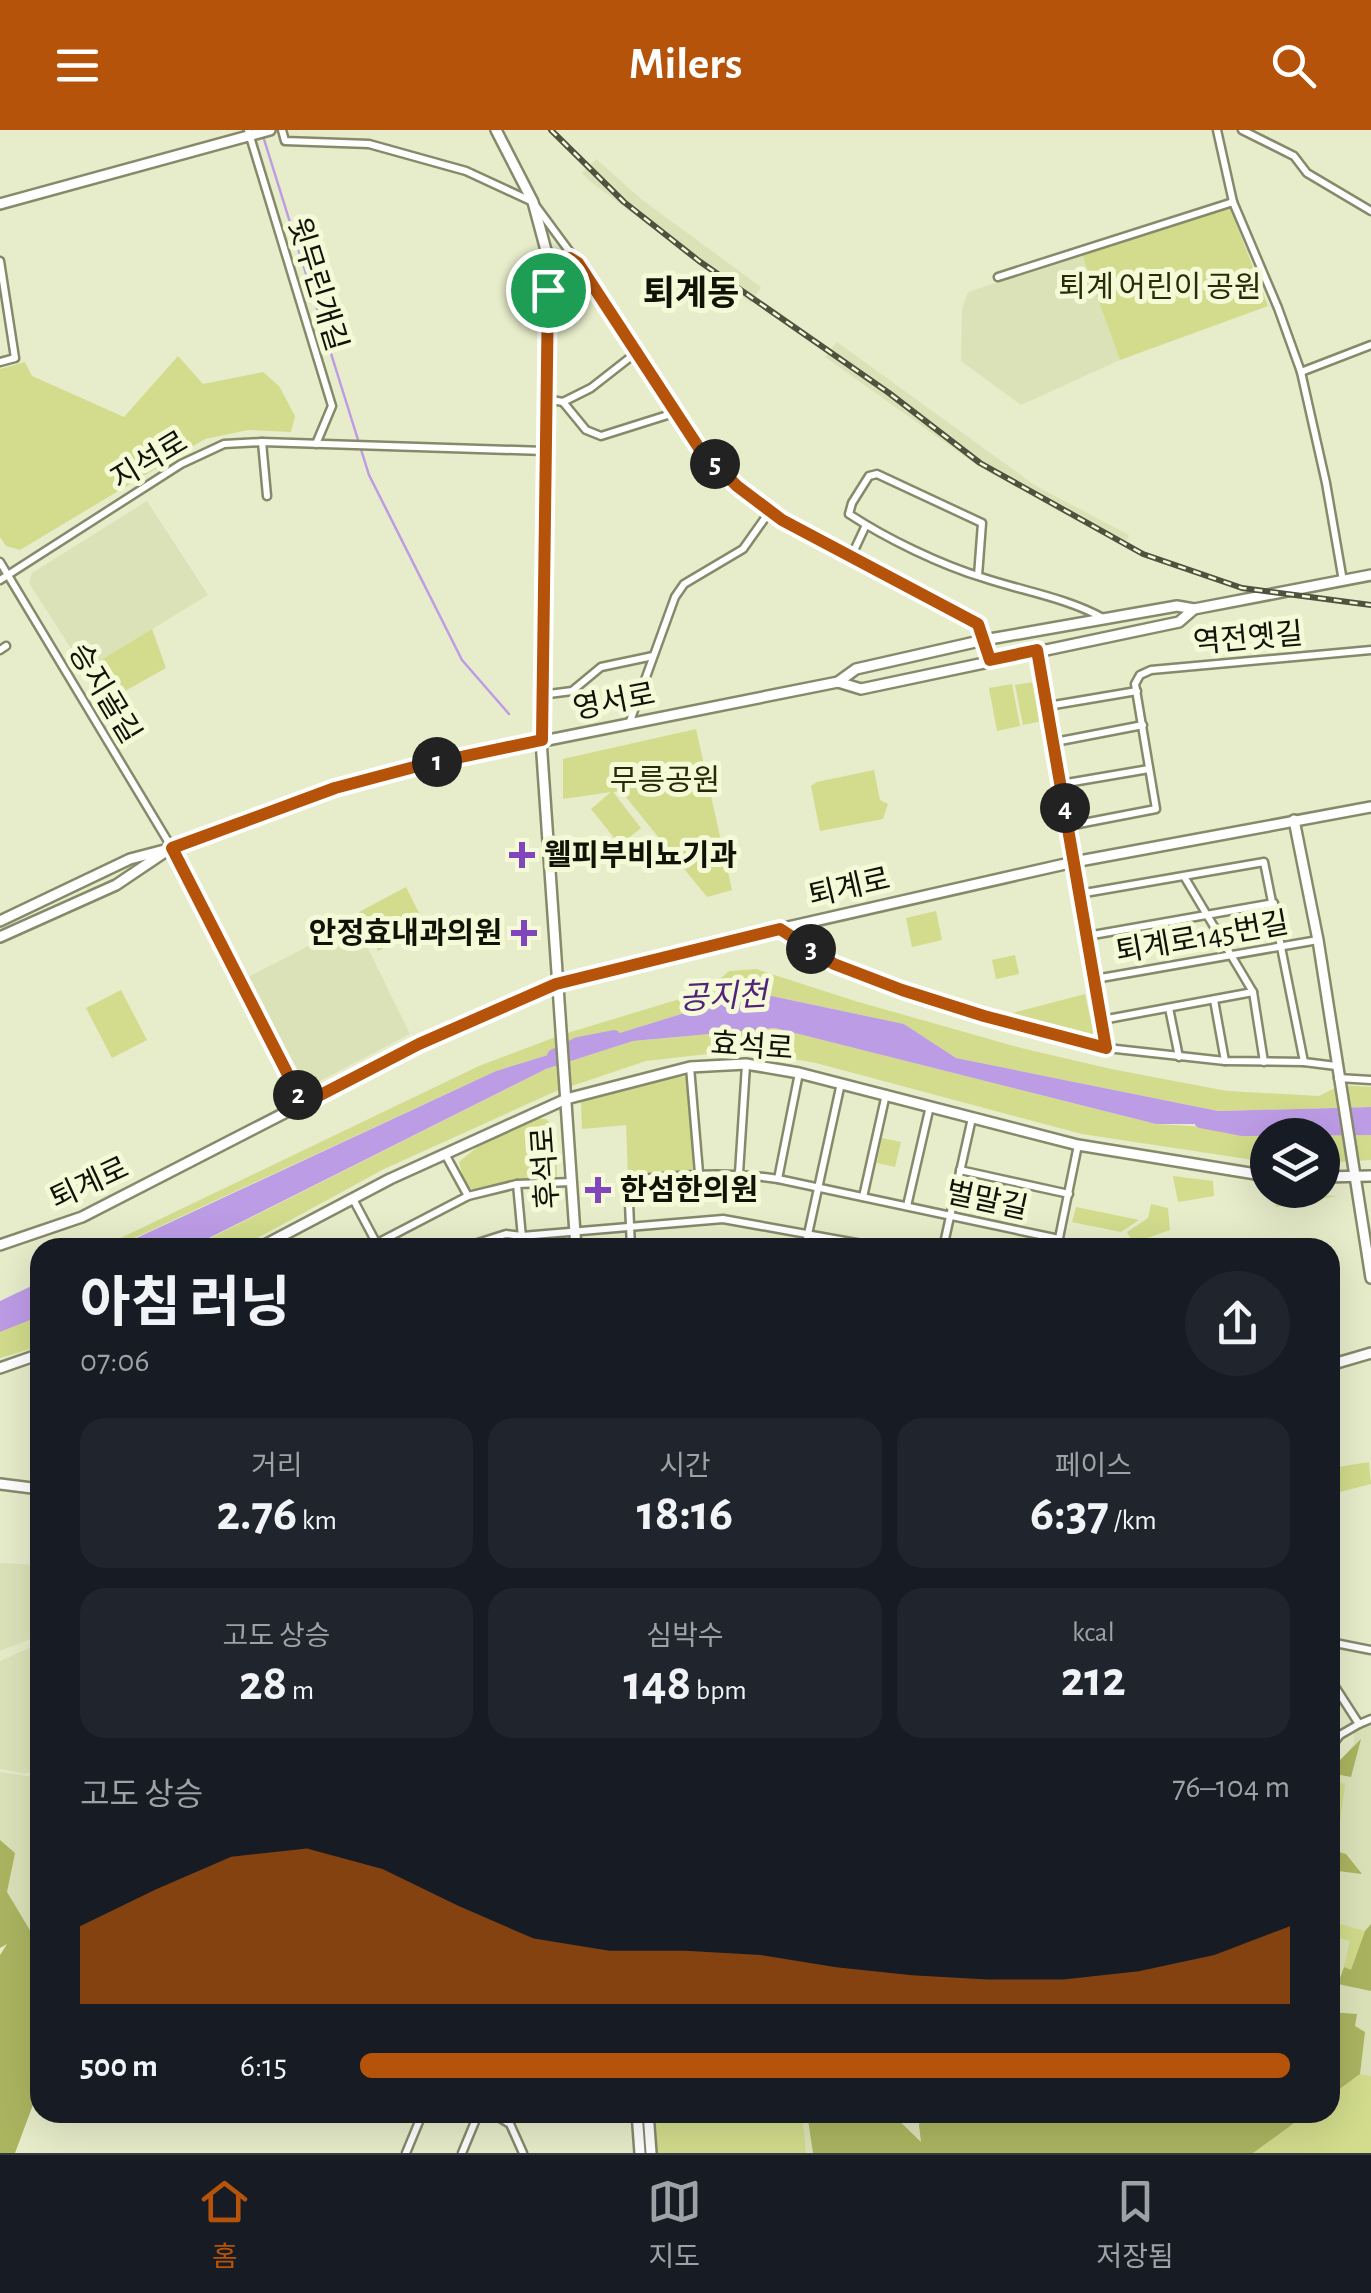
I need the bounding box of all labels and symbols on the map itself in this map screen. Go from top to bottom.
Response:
street label: 윗무린개길 [283,214,353,355]
pin [506,248,591,333]
park label: 퇴계 어린이 공원 [1058,271,1262,303]
district label: 퇴계동 [643,275,739,312]
street label: 지석로 [105,425,193,495]
pin: 5 [690,439,740,489]
street label: 역전옛길 [1192,618,1304,659]
street label: 승지골길 [63,637,147,749]
street label: 영서로 [570,677,658,725]
pin: 1 [412,737,462,787]
park label: 무릉공원 [610,765,720,796]
pin: 4 [1040,783,1090,833]
place label: 웰피부비뇨기과 [544,839,737,871]
marker: 웰피부비뇨기과 [509,842,535,868]
street label: 퇴계로 [805,862,893,912]
street label: 퇴계로145번길 [1113,906,1291,968]
place label: 안정효내과의원 [309,917,502,949]
marker: 안정효내과의원 [511,920,537,946]
pin: 3 [786,924,836,974]
water label: 공지천 [678,978,772,1015]
street label: 효석로 [710,1028,794,1065]
pin: 2 [273,1070,323,1120]
street label: 후석로 [526,1126,564,1210]
street label: 퇴계로 [45,1151,133,1215]
place label: 한섬한의원 [620,1174,758,1206]
marker: 한섬한의원 [585,1177,611,1203]
street label: 벌말길 [943,1177,1031,1224]

